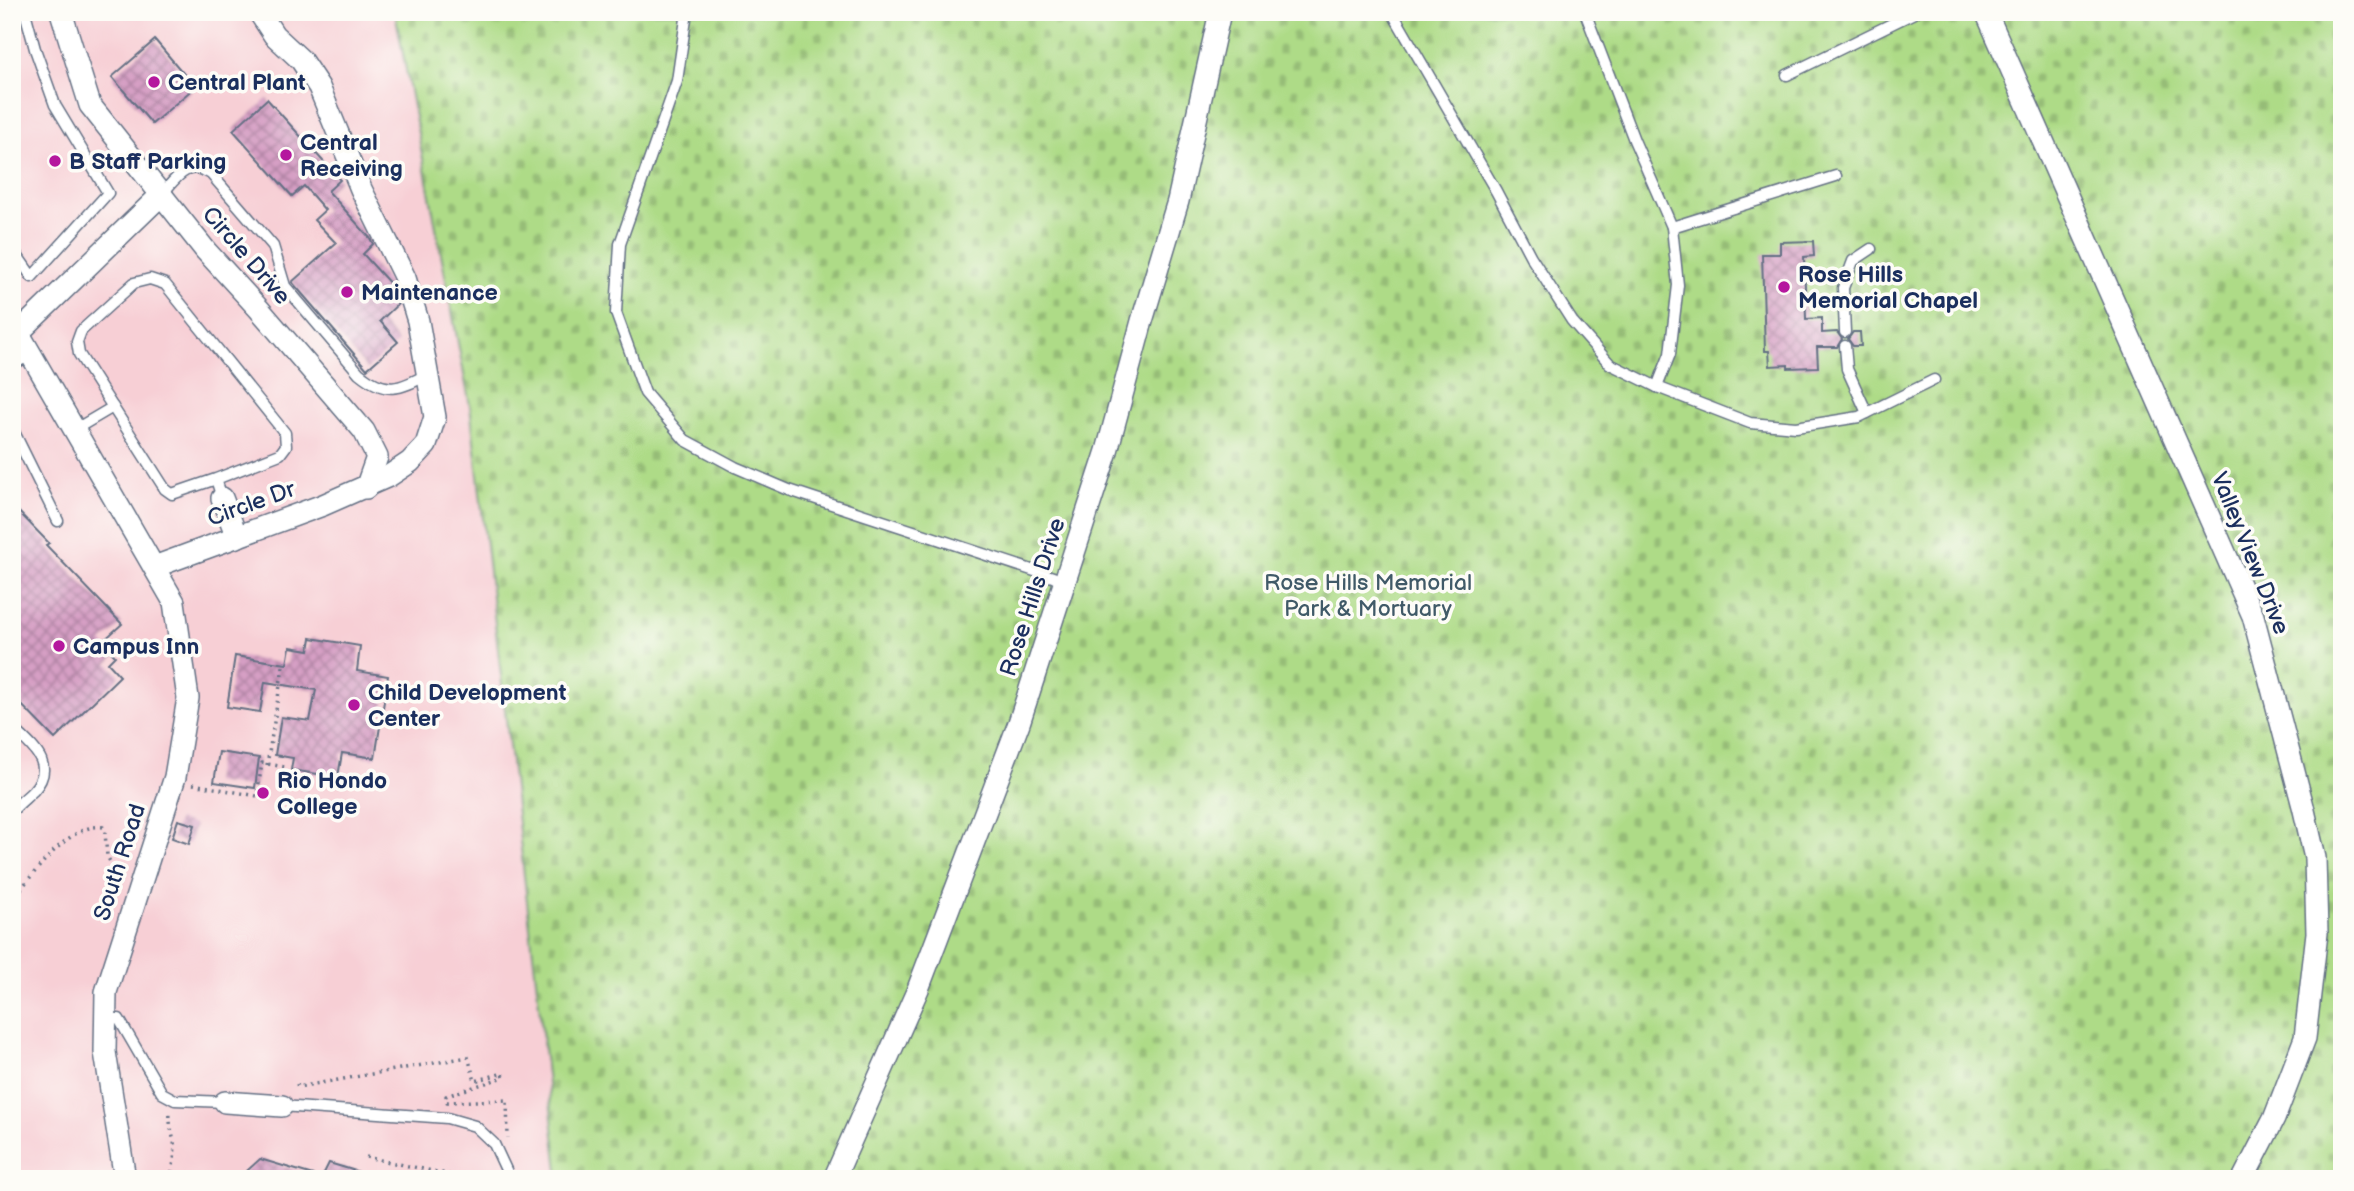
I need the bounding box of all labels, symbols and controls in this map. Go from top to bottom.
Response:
place label: Central Plant [168,69,306,97]
marker: Central Plant [146,74,162,90]
place label: Central Receiving [300,129,403,183]
marker: Central Receiving [278,147,294,163]
place label: B Staff Parking [69,148,226,176]
marker: B Staff Parking [47,153,63,169]
street label: Circle Drive [196,201,296,310]
place label: Rose Hills Memorial Chapel [1798,261,1978,315]
place label: Maintenance [361,279,498,307]
marker: Rose Hills Memorial Chapel [1776,279,1792,295]
marker: Maintenance [339,284,355,300]
street label: Valley View Drive [2205,468,2295,639]
street label: Circle Dr [203,475,300,533]
street label: Rose Hills Drive [994,515,1072,680]
park label: Rose Hills Memorial Park & Mortuary [1264,569,1472,623]
place label: Campus Inn [73,633,199,661]
marker: Campus Inn [51,638,67,654]
place label: Child Development Center [368,679,567,733]
marker: Child Development Center [346,697,362,713]
place label: Rio Hondo College [277,767,387,821]
marker: Rio Hondo College [255,785,271,801]
street label: South Road [88,800,152,924]

